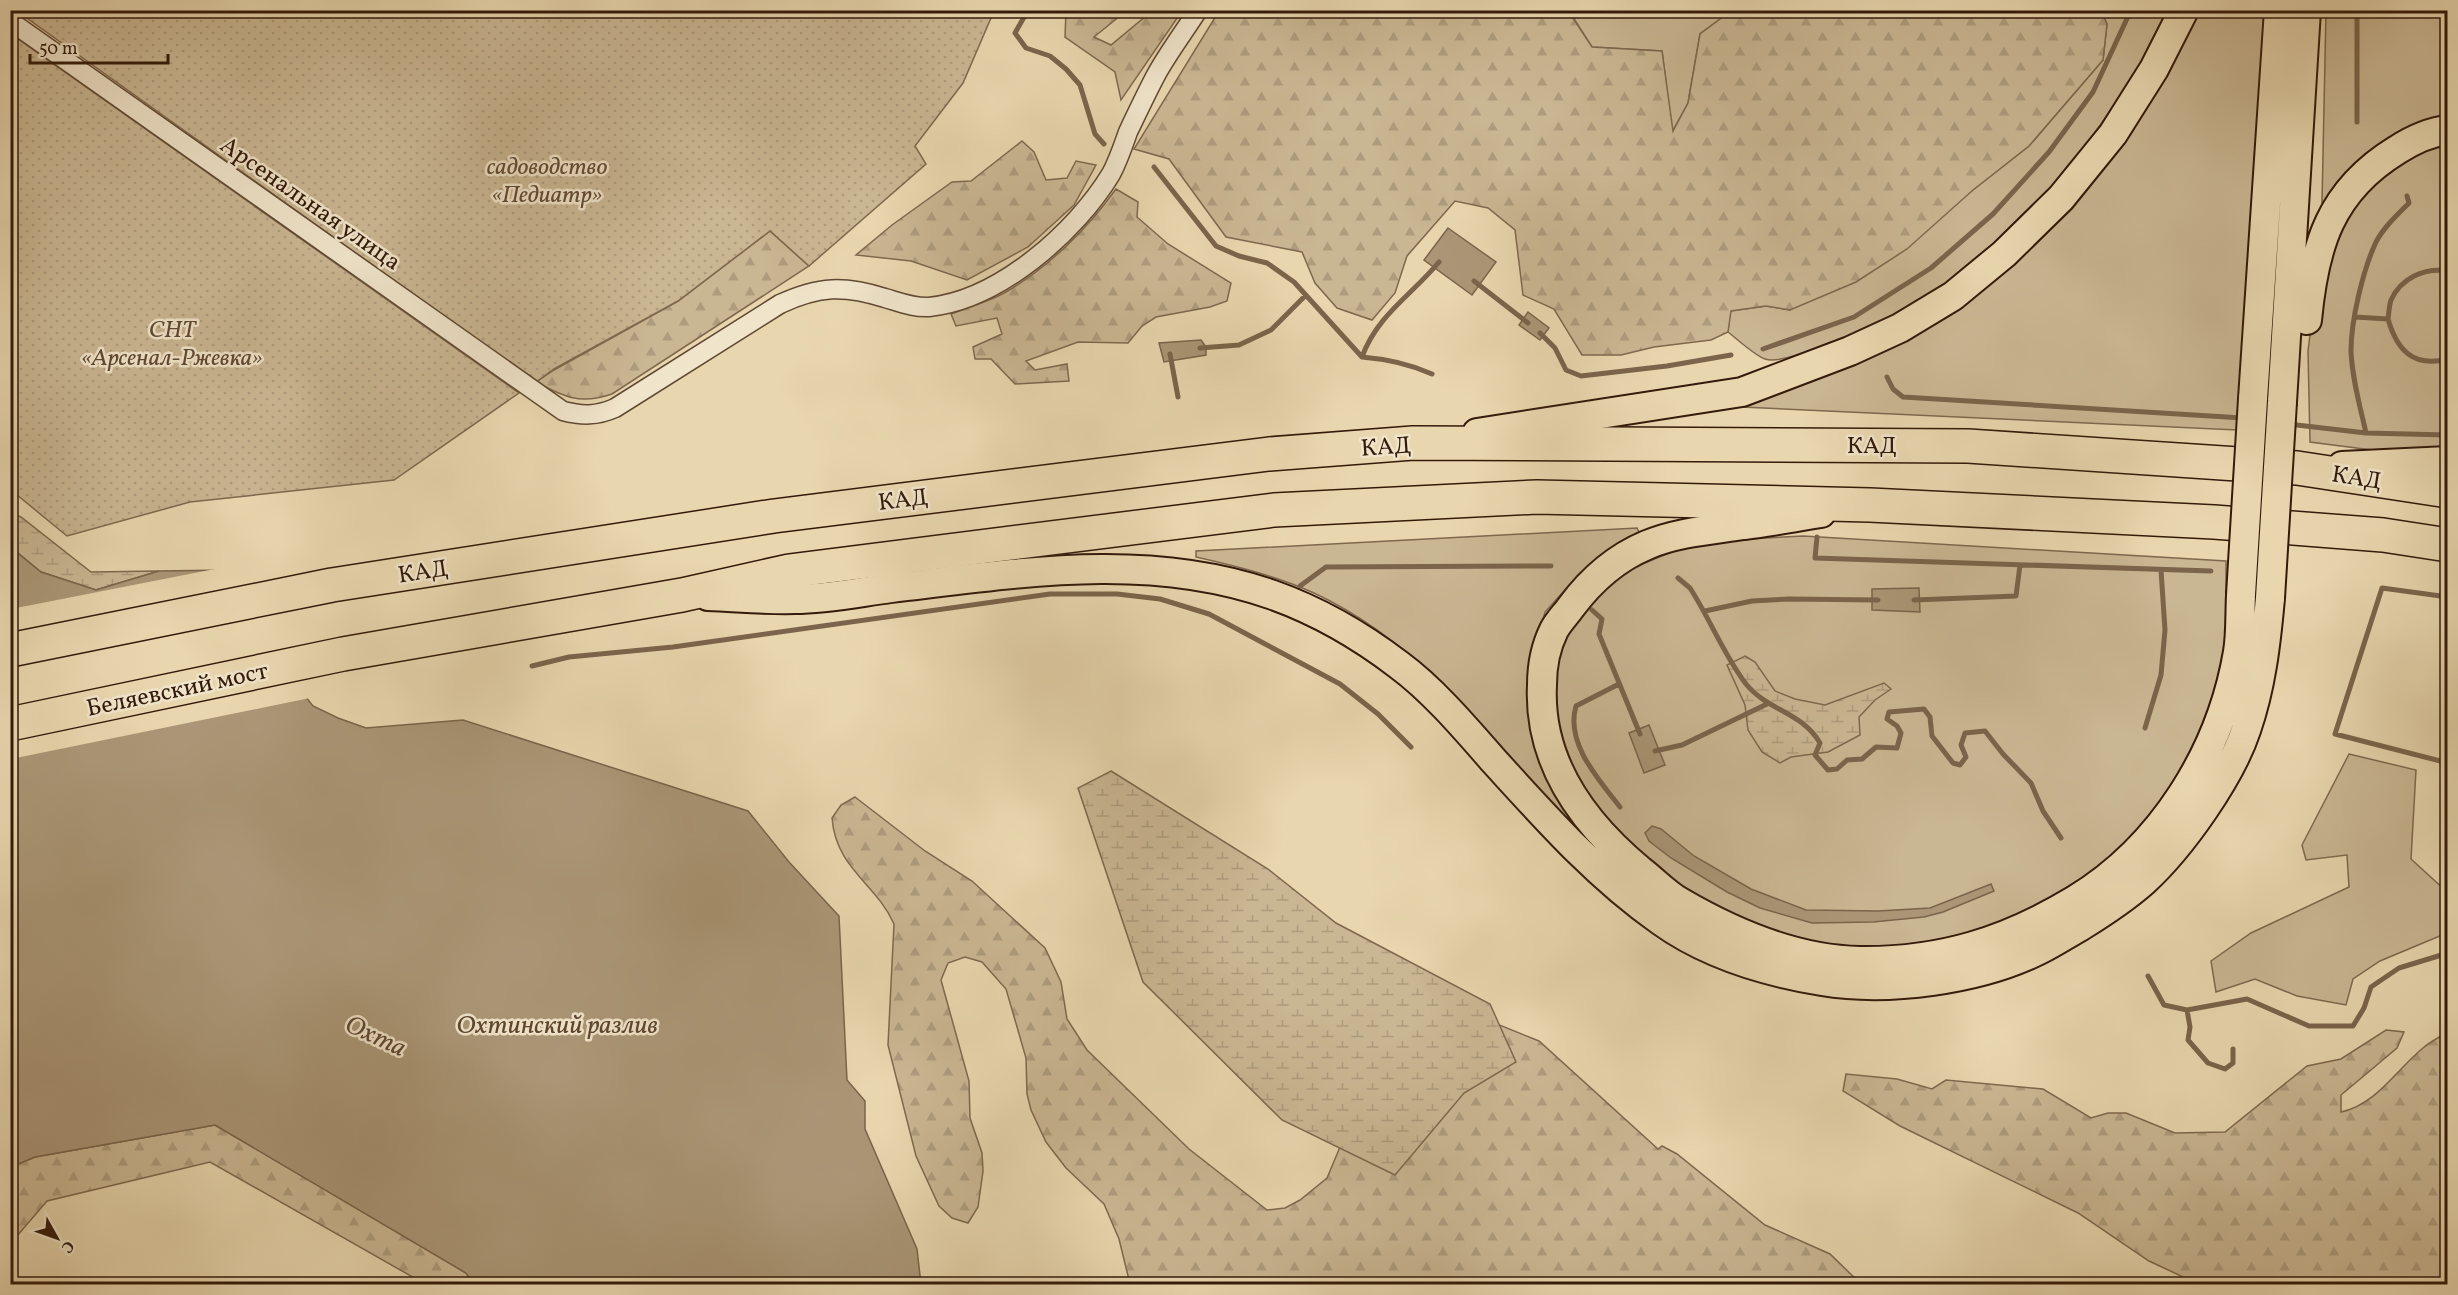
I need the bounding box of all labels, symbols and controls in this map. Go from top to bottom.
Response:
scale bar [30,27,168,65]
text: 50 m [39,37,78,62]
street label: Арсенальная улица [212,129,407,280]
park label: садоводство «Педиатр» [487,151,607,213]
park label: СНТ «Арсенал-Ржевка» [81,314,263,376]
street label: КАД [1360,429,1413,467]
street label: КАД [1847,430,1897,464]
street label: КАД [2329,458,2384,500]
street label: КАД [876,481,930,521]
street label: КАД [396,552,451,594]
street label: Беляевский мост [83,655,271,727]
water label: Охта [339,1007,412,1067]
water label: Охтинский разлив [456,1008,658,1044]
north arrow [27,1208,87,1268]
text: С [55,1235,79,1257]

